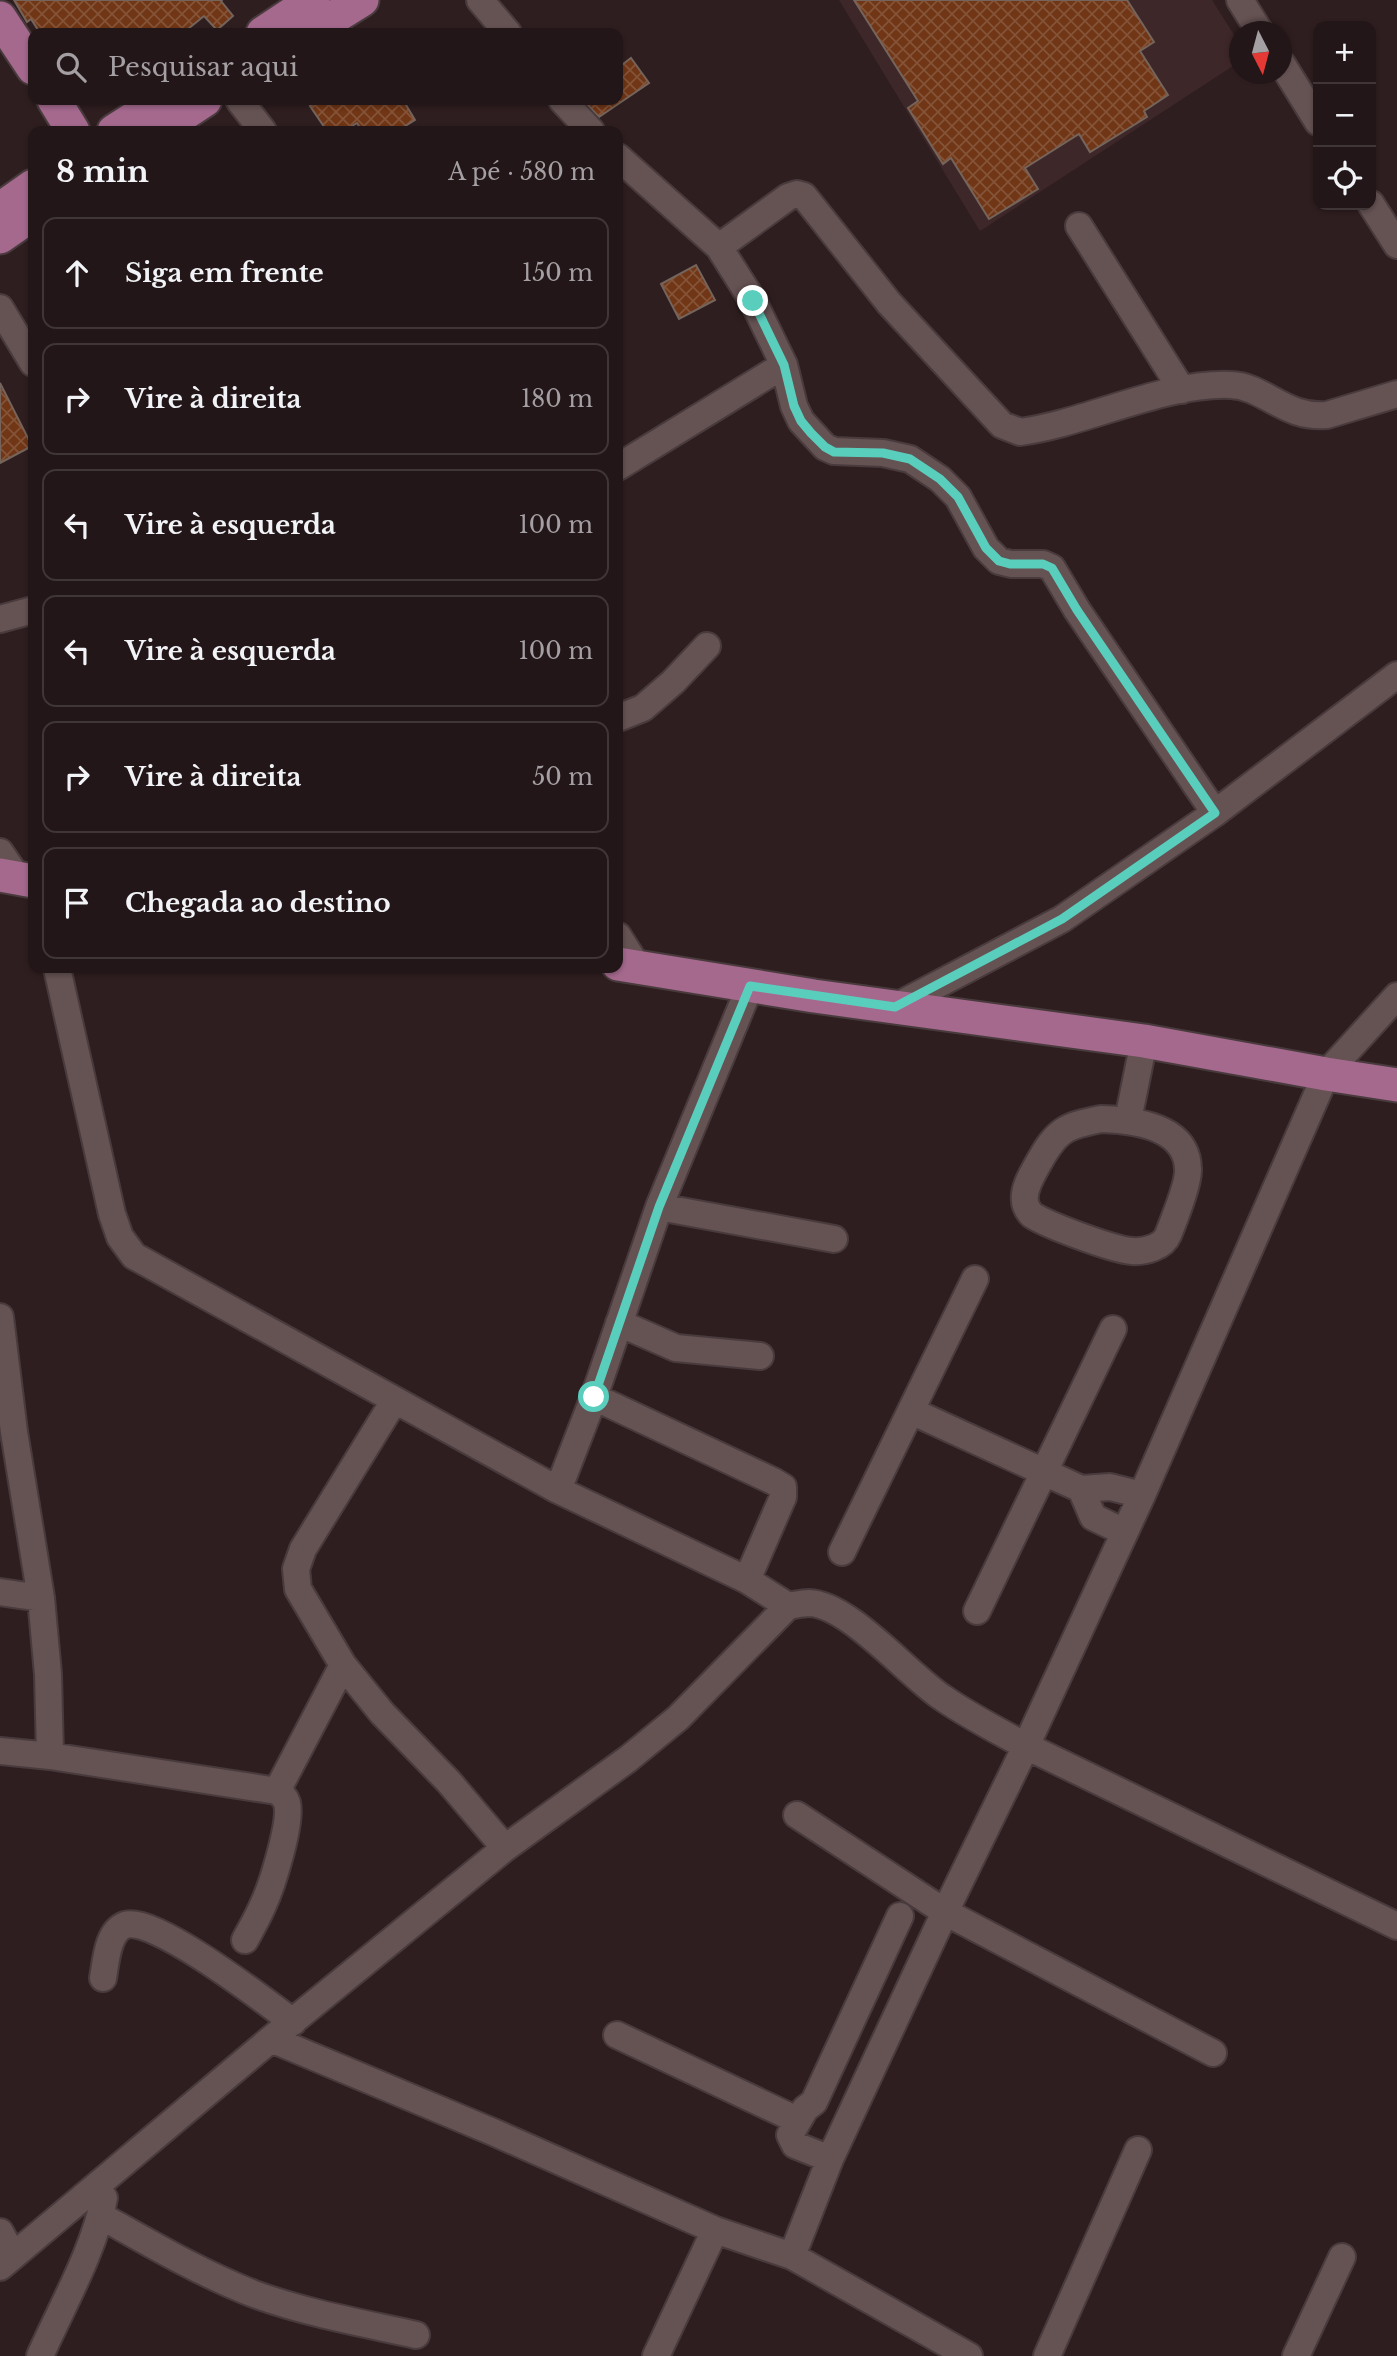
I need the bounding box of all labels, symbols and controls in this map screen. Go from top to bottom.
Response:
north arrow [1229,21,1292,84]
map controls [1313,21,1376,210]
button: + [1313,21,1376,84]
search box [28,28,623,105]
icon: search [52,48,90,86]
text: Pesquisar aqui [108,51,298,83]
button: − [1313,84,1376,147]
button: locate [1313,147,1376,210]
text: 8 min [56,153,149,190]
text: A pé · 580 m [448,158,595,186]
icon: ahead [58,254,96,292]
text: Siga em frente [125,257,324,289]
text: 150 m [522,259,593,287]
route end [737,285,768,316]
icon: right [58,380,96,418]
text: Vire à direita [125,383,301,415]
text: 180 m [521,385,593,413]
icon: left [58,506,96,544]
text: Vire à esquerda [125,509,336,541]
text: 100 m [519,511,593,539]
icon: left [58,632,96,670]
text: Vire à esquerda [125,635,336,667]
text: 100 m [519,637,593,665]
icon: right [58,758,96,796]
text: Vire à direita [125,761,301,793]
text: 50 m [532,763,593,791]
icon: arrive [58,884,96,922]
text: Chegada ao destino [125,887,391,919]
route start [578,1381,609,1412]

